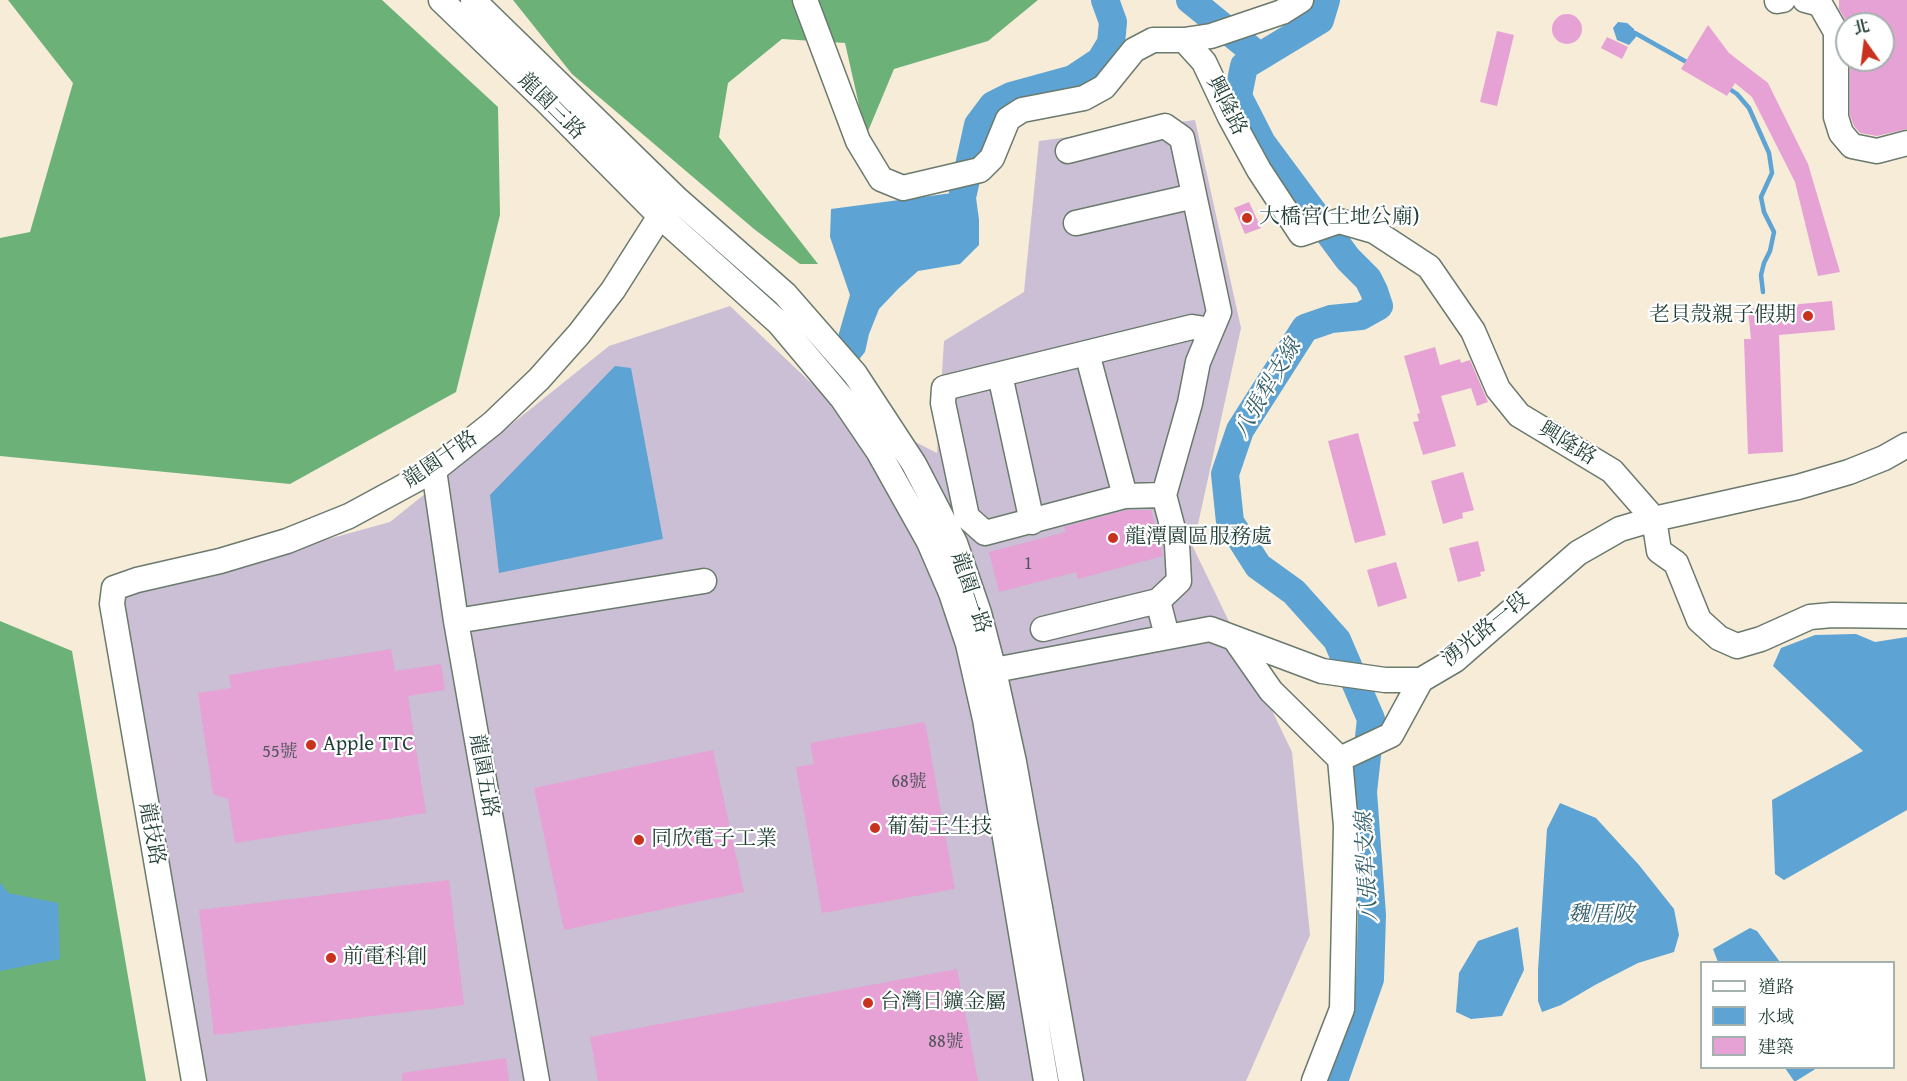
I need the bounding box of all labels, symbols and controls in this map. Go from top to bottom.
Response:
north arrow [1835,12,1895,72]
text: 北 [1850,13,1872,40]
street label: 龍園三路 [512,68,590,146]
street label: 興隆路 [1200,72,1252,140]
place label: 大橋宮(土地公廟) [1259,205,1420,231]
marker: 大橋宮(土地公廟) [1240,211,1254,225]
place label: 老貝殼親子假期 [1649,303,1796,329]
marker: 老貝殼親子假期 [1801,309,1815,323]
water label: 八張犁支線 [1228,335,1308,443]
street label: 興隆路 [1534,417,1600,471]
street label: 龍園十路 [399,426,483,494]
place label: 龍潭園區服務處 [1125,525,1272,551]
marker: 龍潭園區服務處 [1106,531,1120,545]
street label: 龍園一路 [945,549,995,637]
house number: 1 [1024,553,1032,575]
street label: 湧光路一段 [1437,587,1535,673]
place label: Apple TTC [323,732,414,758]
street label: 龍園五路 [463,732,503,820]
marker: Apple TTC [304,738,318,752]
house number: 55號 [262,741,298,763]
house number: 68號 [891,771,927,793]
street label: 龍技路 [133,801,169,867]
water label: 八張犁支線 [1352,811,1384,923]
place label: 葡萄王生技 [887,815,992,841]
marker: 葡萄王生技 [868,821,882,835]
place label: 同欣電子工業 [651,827,777,853]
marker: 同欣電子工業 [632,833,646,847]
water label: 魏厝陂 [1568,902,1634,928]
place label: 前電科創 [343,945,427,971]
marker: 前電科創 [324,951,338,965]
legend [1700,961,1895,1069]
text: 道路 [1758,973,1794,1000]
place label: 台灣日鑛金屬 [880,990,1006,1016]
marker: 台灣日鑛金屬 [861,996,875,1010]
text: 水域 [1758,1003,1794,1030]
house number: 88號 [928,1031,964,1053]
text: 建築 [1758,1033,1794,1060]

